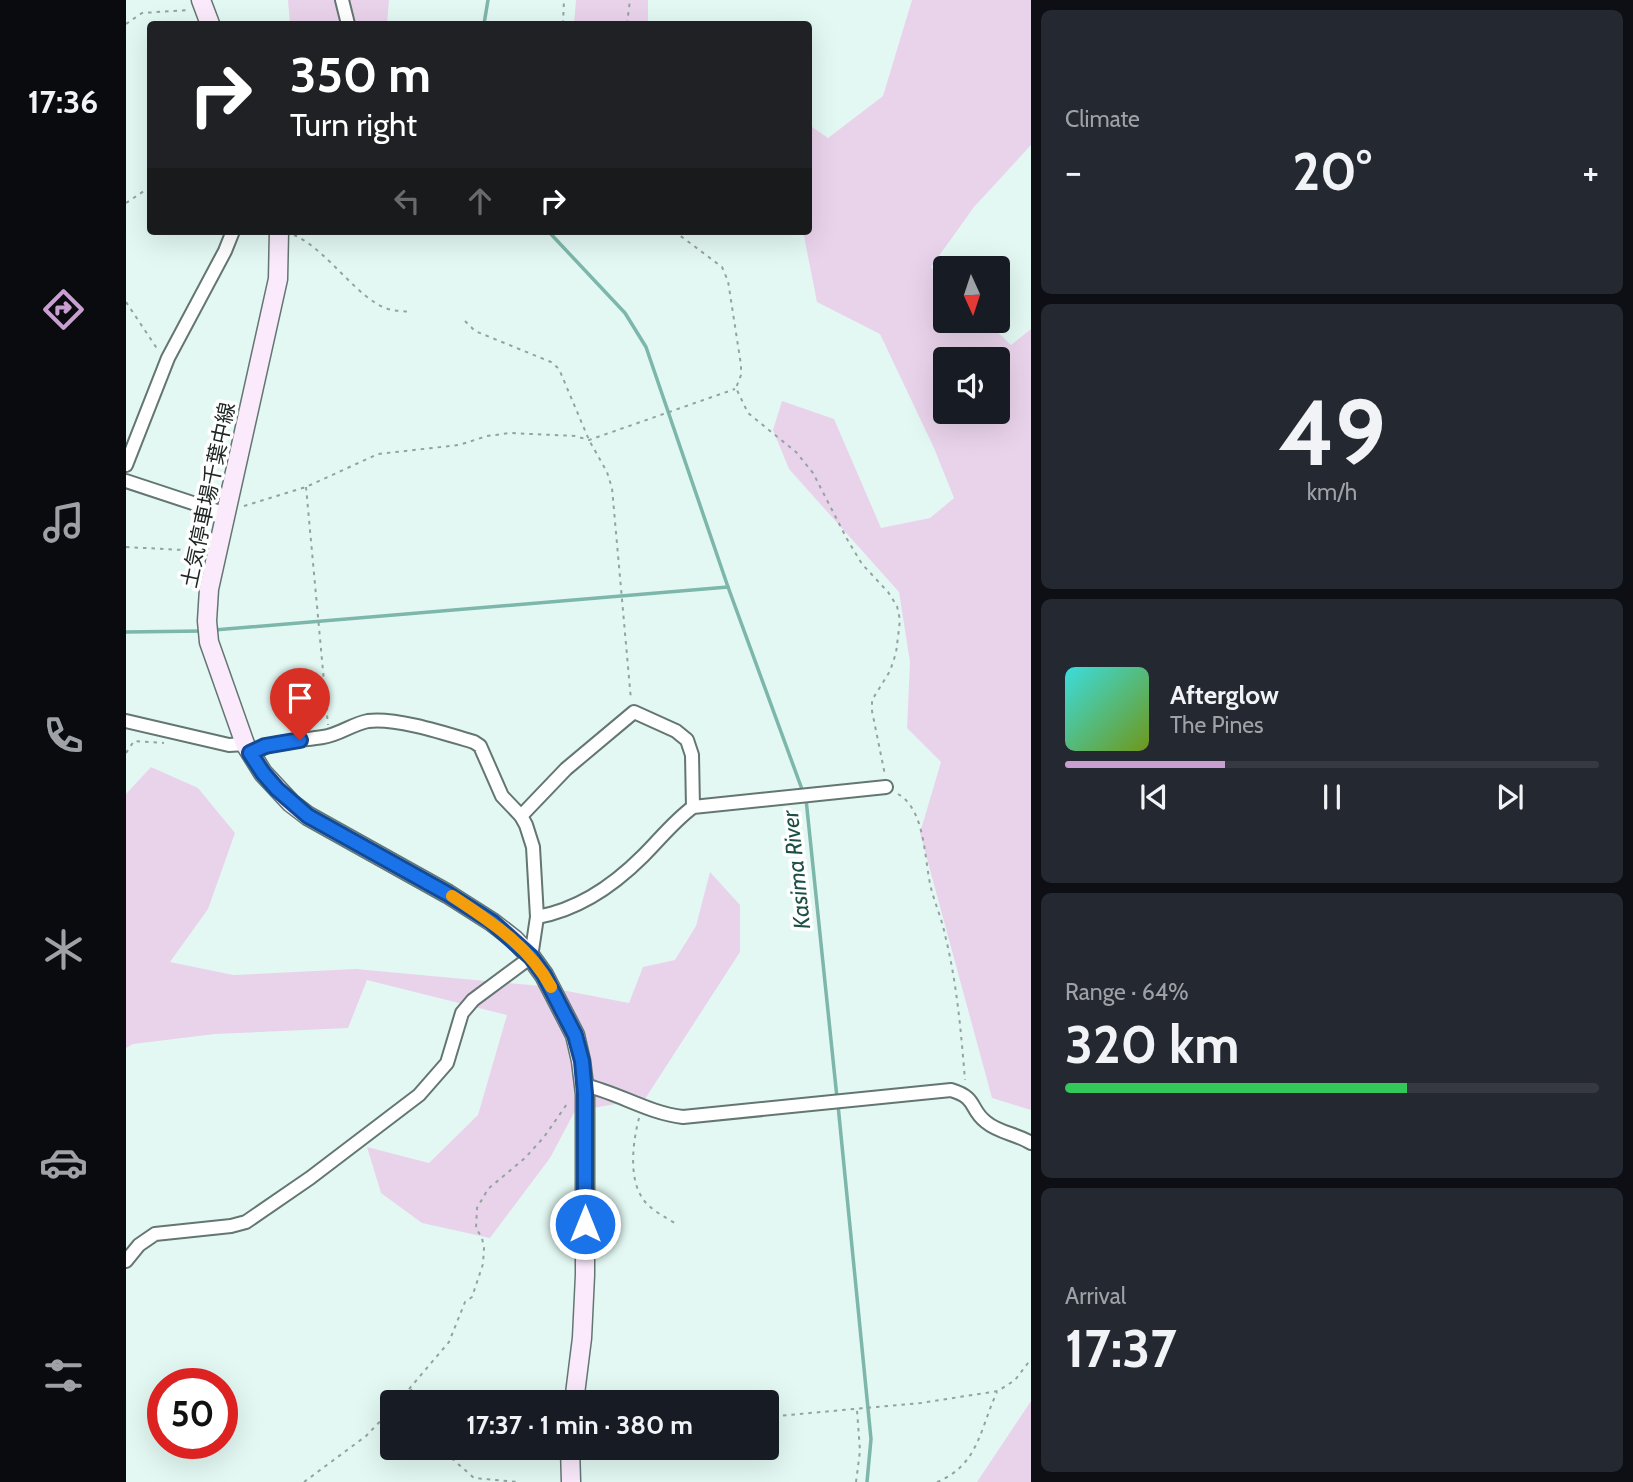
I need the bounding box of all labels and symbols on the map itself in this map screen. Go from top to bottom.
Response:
north arrow [933,256,1010,332]
street label: 土気停車場千葉中線 [176,400,240,590]
pin [270,668,330,740]
water label: Kasima River [776,808,816,931]
position arrow [548,1187,622,1261]
speed limit sign: 50 [147,1368,238,1459]

